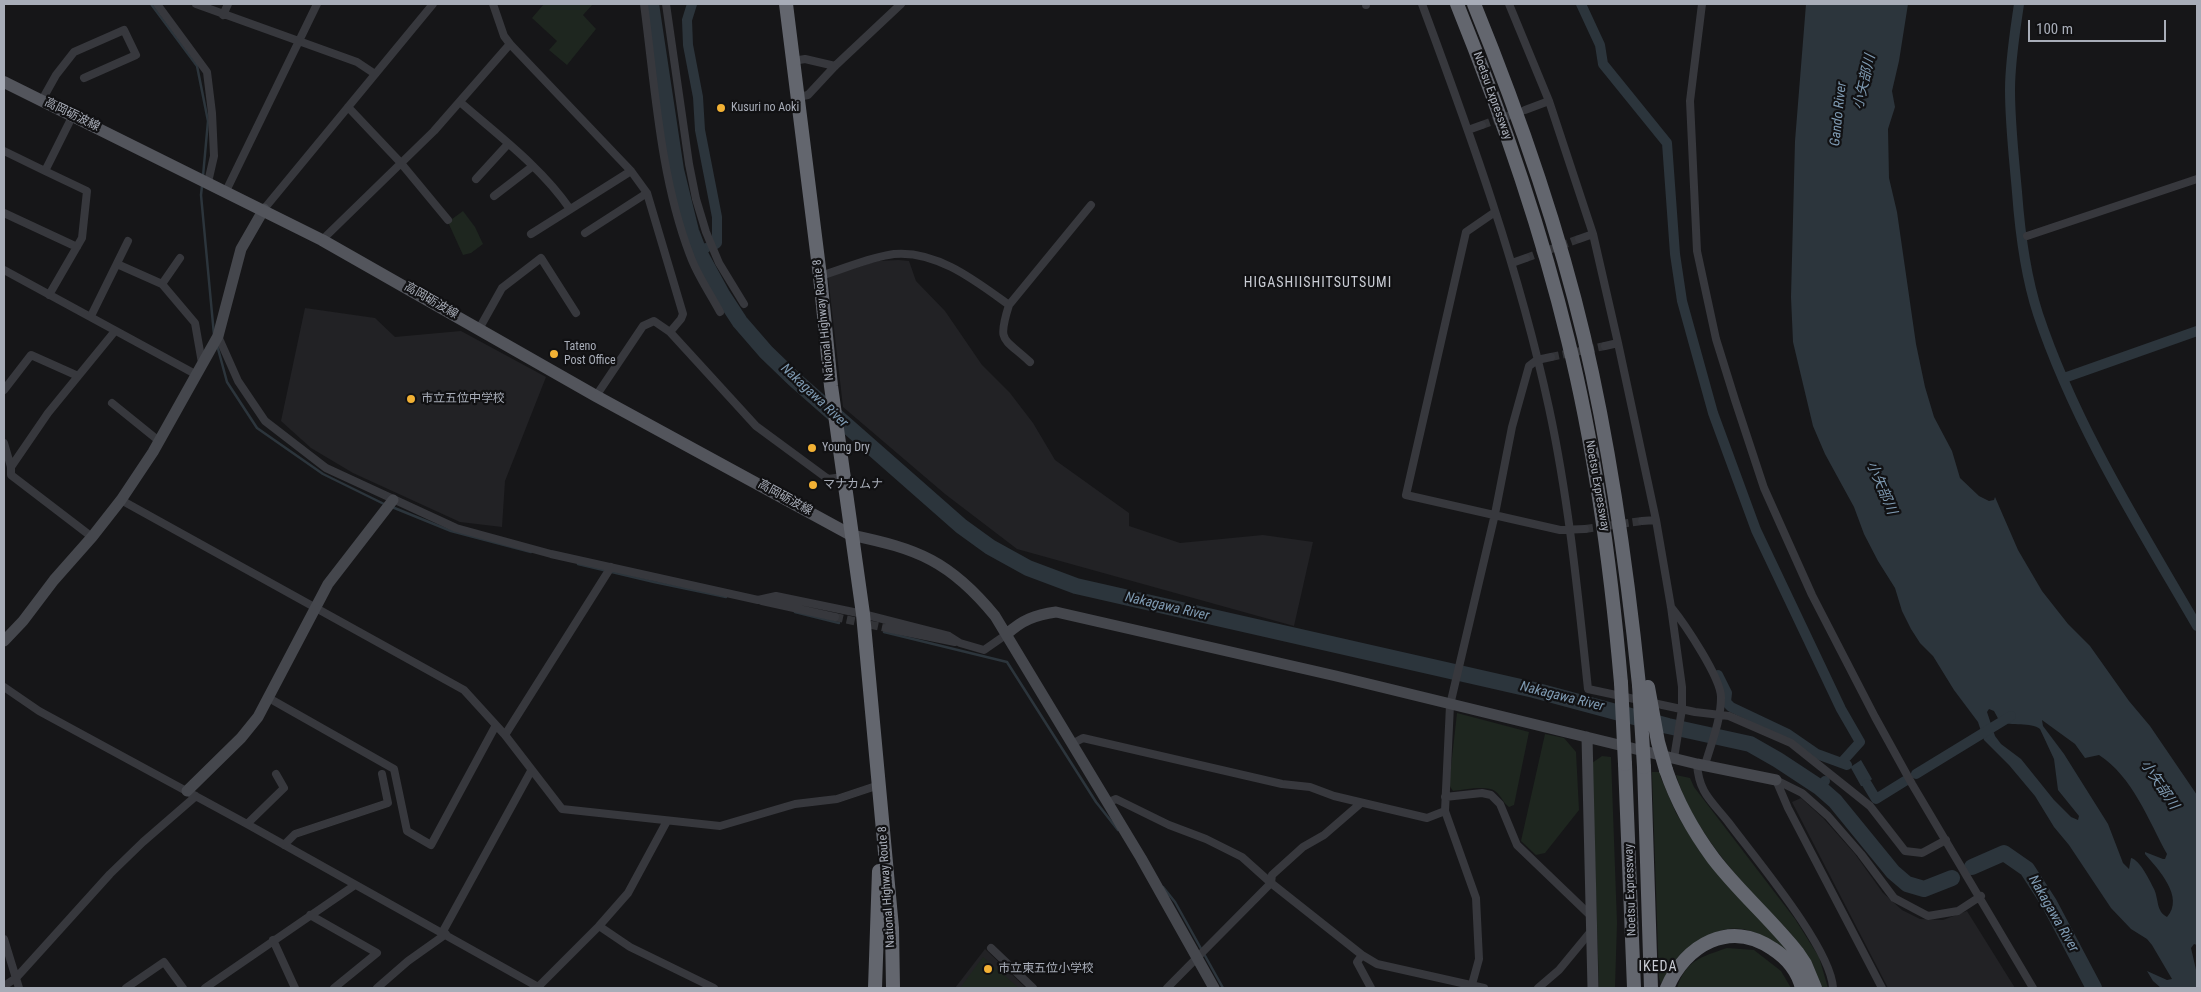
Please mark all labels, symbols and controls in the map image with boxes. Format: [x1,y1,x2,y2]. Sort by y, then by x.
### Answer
scale bar [2031,10,2168,42]
text: 100 m [2036,20,2073,38]
street label: Noetsu Expressway [1469,50,1515,142]
water label: 小矢部川 [1851,53,1879,111]
water label: Gando River [1827,81,1851,147]
street label: 高岡砺波線 [42,95,102,135]
place label: Kusuri no Aoki [731,101,799,115]
marker: Kusuri no Aoki [715,102,727,114]
street label: National Highway Route 8 [810,259,838,381]
district label: HIGASHIISHITSUTSUMI [1241,275,1395,291]
street label: 高岡砺波線 [401,280,461,322]
place label: Tateno Post Office [564,340,616,368]
marker: Tateno Post Office [548,348,560,360]
water label: Nakagawa River [777,361,851,431]
place label: 市立五位中学校 [421,392,505,406]
marker: 市立五位中学校 [405,393,417,405]
street label: Noetsu Expressway [1582,439,1612,533]
place label: Young Dry [822,441,870,455]
marker: Young Dry [806,442,818,454]
water label: 小矢部川 [1862,459,1900,517]
street label: 高岡砺波線 [755,477,815,519]
place label: マナカムナ [823,478,883,492]
marker: マナカムナ [807,479,819,491]
water label: Nakagawa River [1123,589,1211,625]
water label: Nakagawa River [1518,678,1606,716]
water label: 小矢部川 [2136,757,2182,813]
street label: National Highway Route 8 [876,826,898,948]
street label: Noetsu Expressway [1622,844,1640,936]
water label: Nakagawa River [2024,873,2082,955]
district label: IKEDA [1638,959,1678,975]
place label: 市立東五位小学校 [998,962,1094,976]
marker: 市立東五位小学校 [982,963,994,975]

